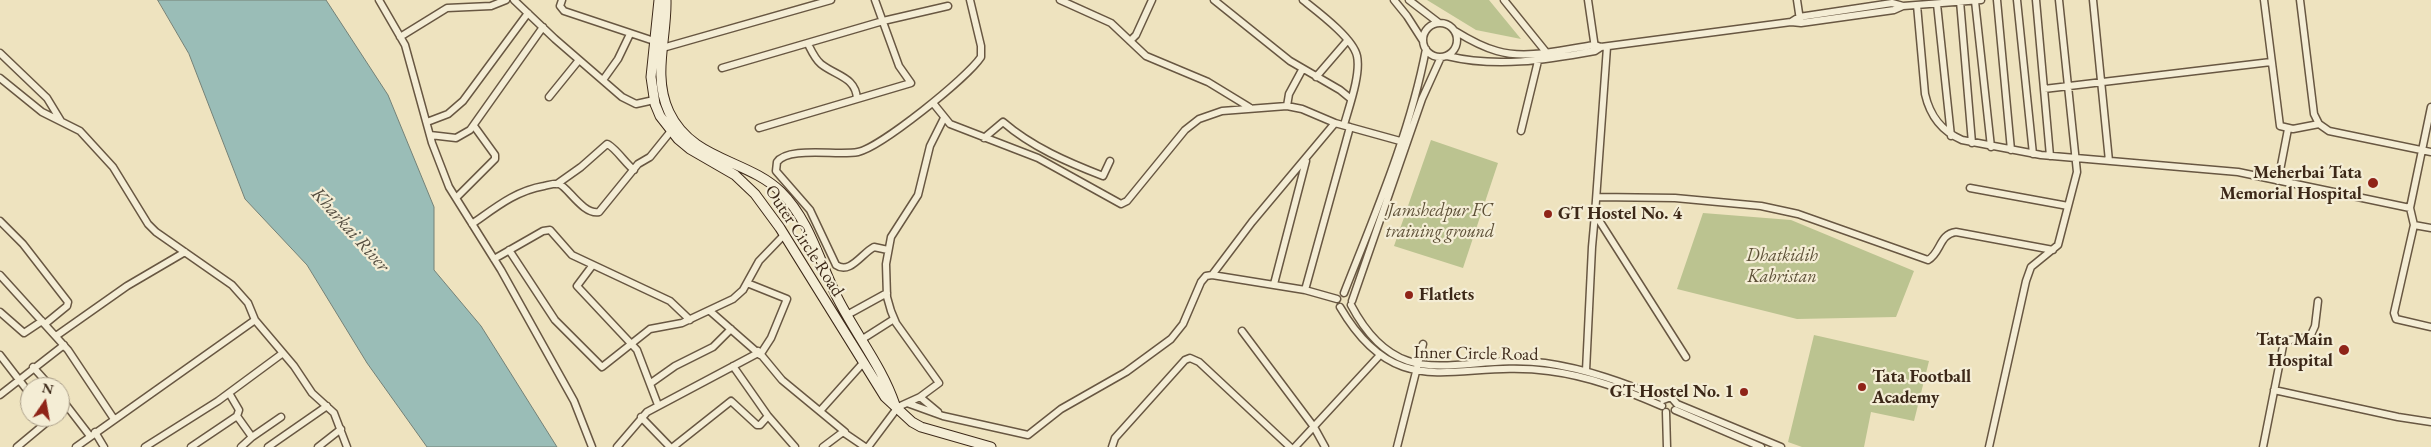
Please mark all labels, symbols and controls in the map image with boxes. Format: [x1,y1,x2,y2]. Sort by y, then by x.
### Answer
place label: Meherbai Tata Memorial Hospital [2220,162,2362,204]
marker: Meherbai Tata Memorial Hospital [2366,176,2380,190]
street label: Outer Circle Road [760,181,848,301]
water label: Kharkai River [306,183,394,277]
park label: Jamshedpur FC training ground [1386,200,1494,242]
place label: GT Hostel No. 4 [1558,203,1682,225]
marker: GT Hostel No. 4 [1542,208,1554,220]
park label: Dhatkidih Kabristan [1746,245,1818,288]
place label: Flatlets [1419,284,1474,306]
marker: Flatlets [1403,289,1415,301]
place label: Tata Main Hospital [2256,329,2333,372]
street label: Inner Circle Road [1413,342,1539,366]
marker: Tata Main Hospital [2337,343,2351,357]
place label: Tata Football Academy [1872,366,1971,408]
north arrow [20,377,70,427]
text: N [40,378,55,398]
place label: GT Hostel No. 1 [1610,381,1734,403]
marker: Tata Football Academy [1856,381,1868,393]
marker: GT Hostel No. 1 [1738,386,1750,398]

